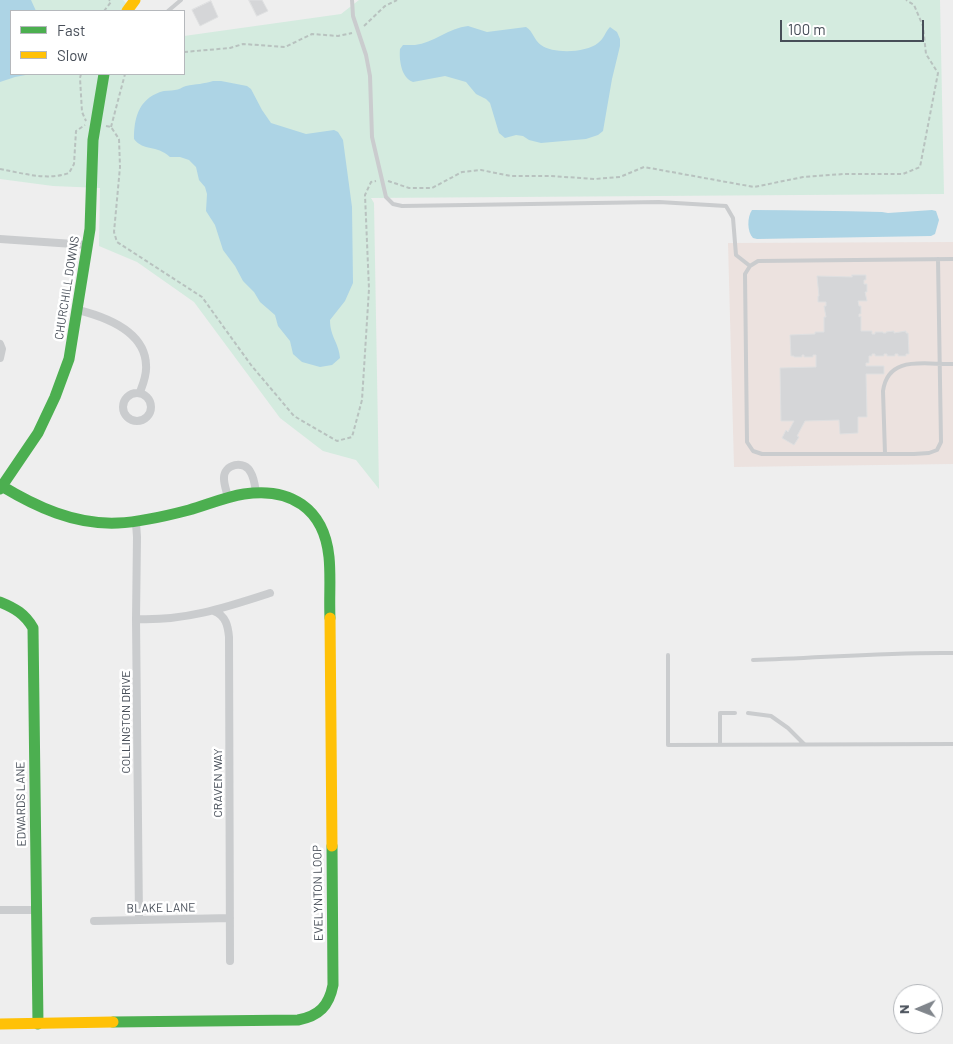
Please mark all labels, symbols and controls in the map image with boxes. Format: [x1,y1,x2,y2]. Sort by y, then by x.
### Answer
legend [10,10,185,75]
scale bar [783,10,927,42]
text: 100 m [788,20,826,38]
text: Fast [57,21,85,39]
text: Slow [57,46,88,64]
street label: CHURCHILL DOWNS [52,235,82,341]
street label: COLLINGTON DRIVE [119,670,133,774]
street label: CRAVEN WAY [211,748,225,818]
street label: EDWARDS LANE [13,761,29,847]
street label: EVELYNTON LOOP [310,845,326,941]
street label: BLAKE LANE [126,900,196,916]
north arrow [893,984,943,1034]
text: N [895,1004,912,1014]

